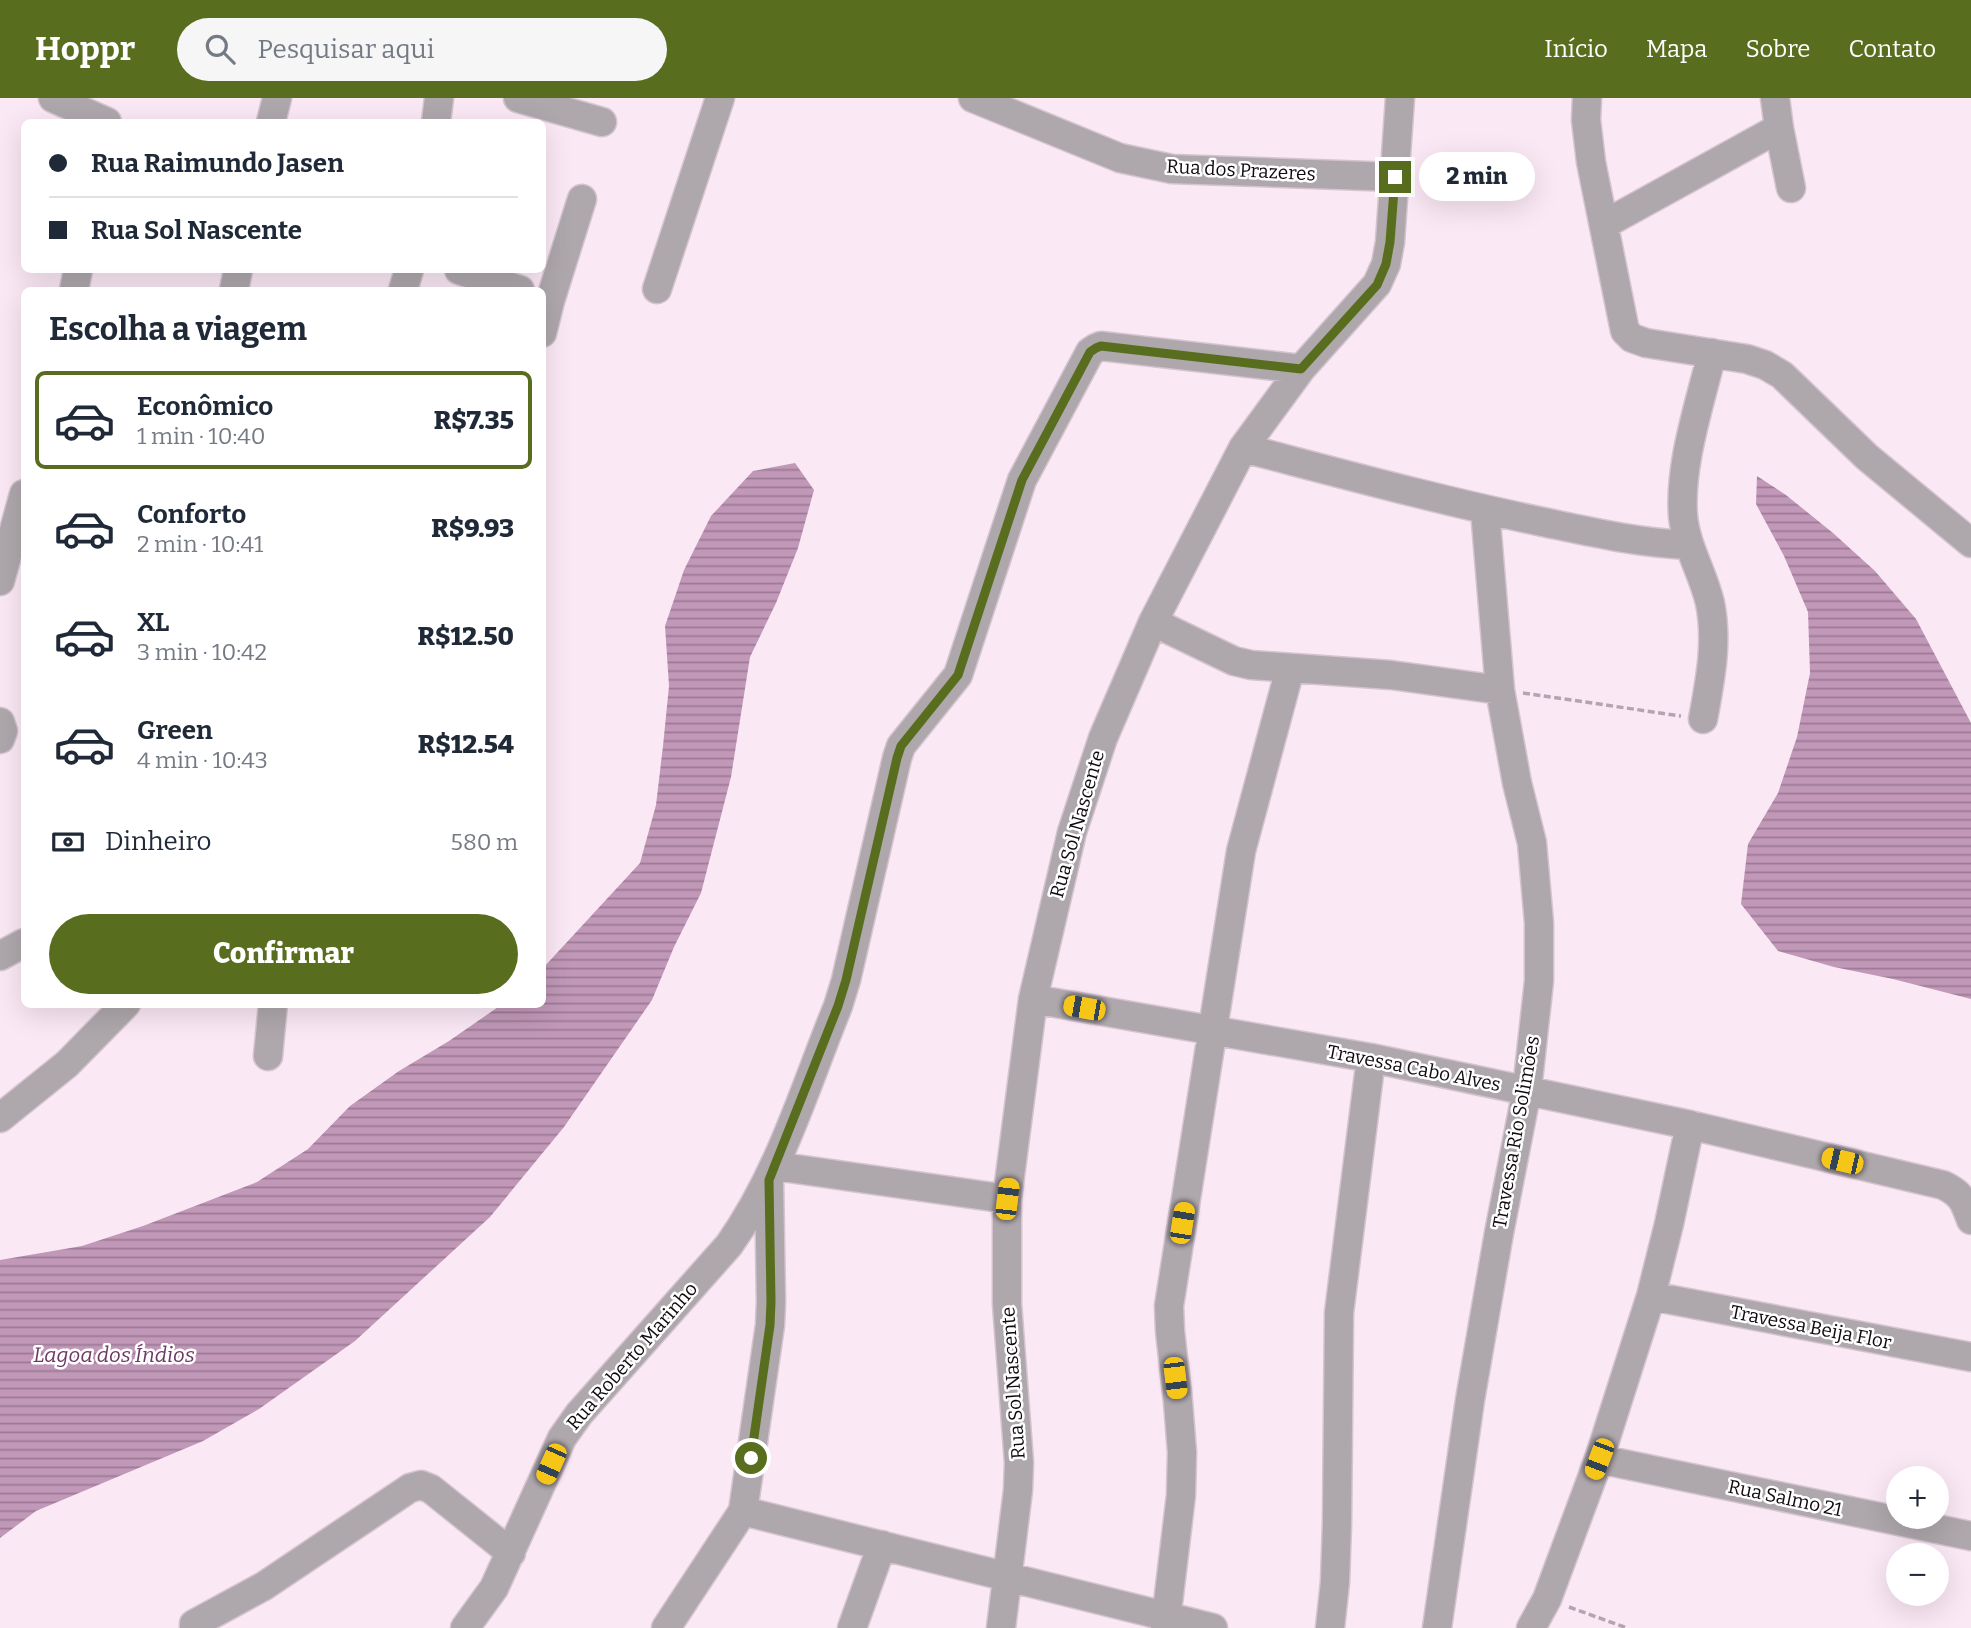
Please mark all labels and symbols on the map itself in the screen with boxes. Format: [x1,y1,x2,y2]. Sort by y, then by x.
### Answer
callout: 2 min [1420,153,1535,202]
street label: Rua dos Prazeres [1166,155,1316,185]
route end [1379,161,1411,193]
street label: Rua Sol Nascente [1045,748,1109,900]
car [1062,994,1107,1022]
street label: Travessa Rio Solimões [1488,1034,1544,1230]
street label: Travessa Cabo Alves [1325,1040,1503,1096]
car [1820,1146,1865,1176]
car [995,1177,1020,1221]
car [1169,1201,1196,1245]
street label: Rua Roberto Marinho [562,1277,702,1434]
street label: Travessa Beija Flor [1729,1300,1894,1354]
street label: Rua Sol Nascente [996,1306,1030,1460]
water label: Lagoa dos Índios [33,1342,195,1368]
car [1163,1356,1188,1400]
car [1582,1436,1617,1482]
car [533,1441,570,1487]
route start [735,1442,767,1474]
street label: Rua Salmo 21 [1726,1475,1844,1521]

